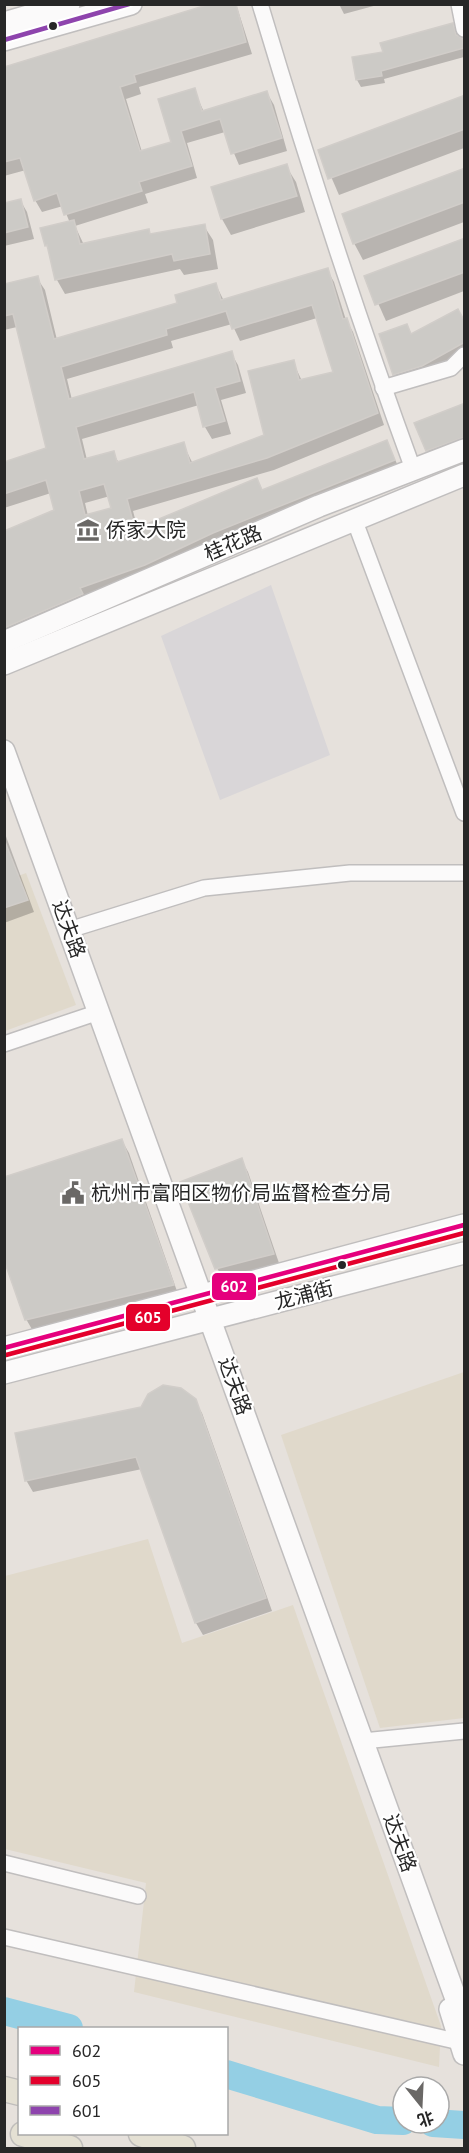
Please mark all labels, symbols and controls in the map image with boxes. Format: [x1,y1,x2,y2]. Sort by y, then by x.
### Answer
unlabelled marker [47,20,59,32]
museum icon: 侨家大院 [75,517,101,543]
place label: 侨家大院 [106,517,186,543]
street label: 桂花路 [200,519,266,567]
street label: 达夫路 [47,896,91,962]
public building icon: 杭州市富阳区物价局监督检查分局 [60,1180,86,1206]
place label: 杭州市富阳区物价局监督检查分局 [91,1180,391,1206]
unlabelled marker [336,1259,348,1271]
line badge: 602 [211,1272,257,1301]
street label: 龙浦街 [272,1275,336,1315]
text: 602 [220,1276,248,1296]
line badge: 605 [125,1303,171,1332]
text: 605 [134,1307,162,1327]
street label: 达夫路 [213,1353,257,1419]
street label: 达夫路 [378,1810,422,1876]
legend [18,2027,228,2135]
text: 602 [72,2039,101,2062]
text: 605 [72,2069,101,2092]
north arrow [391,2075,451,2135]
text: 601 [72,2099,101,2122]
text: 北 [415,2107,436,2131]

